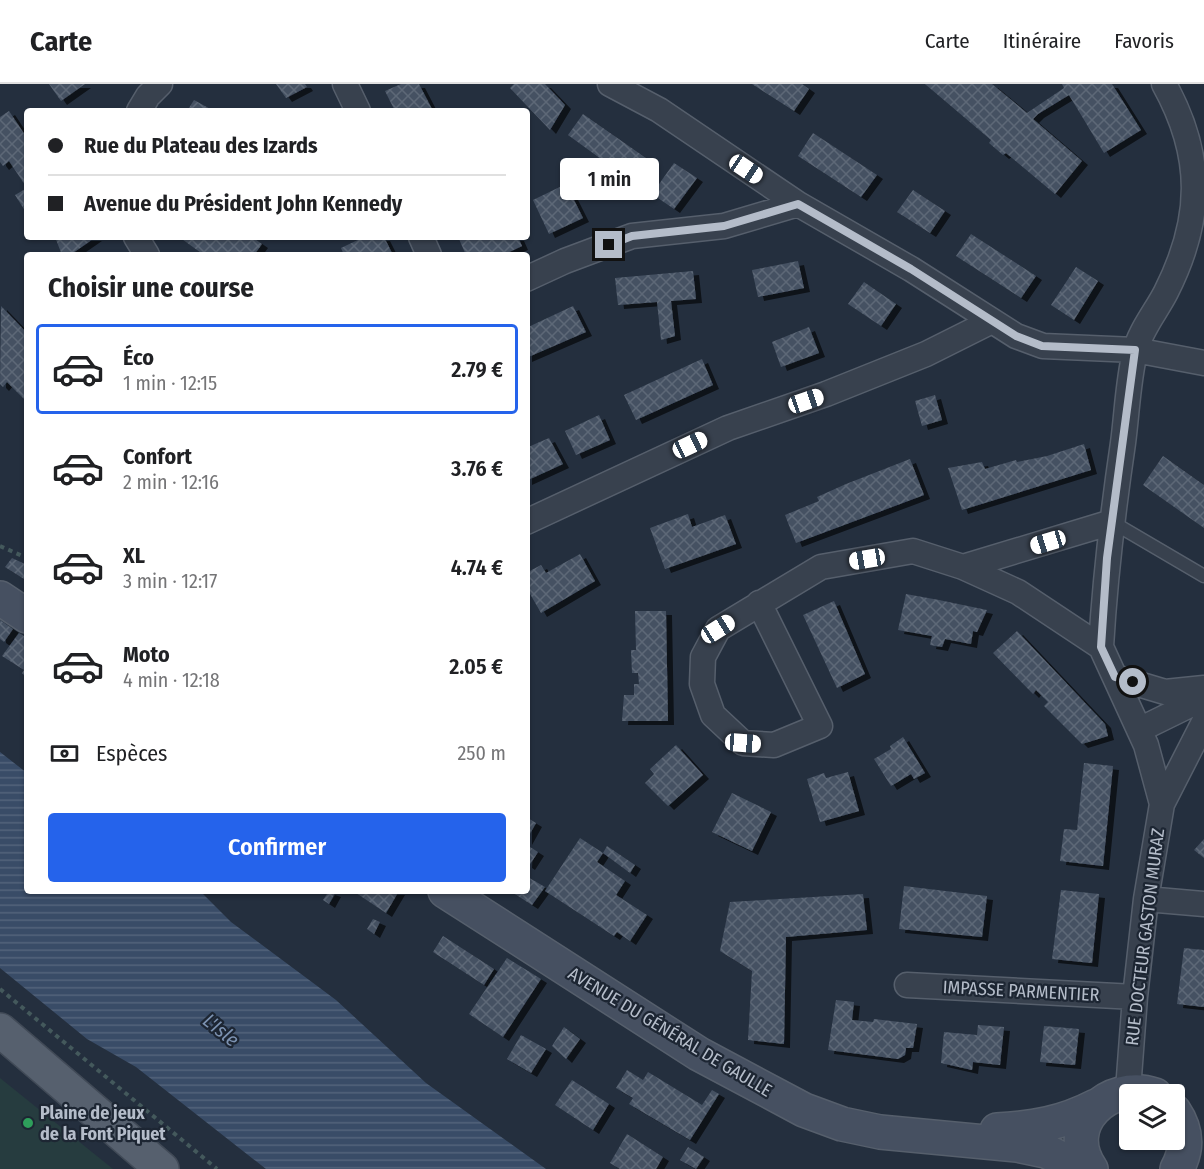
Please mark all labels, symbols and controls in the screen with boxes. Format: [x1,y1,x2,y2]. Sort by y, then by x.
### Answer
text: Carte [30,25,92,58]
text: Carte [925,28,970,54]
text: Itinéraire [1003,28,1081,54]
text: Favoris [1114,28,1174,54]
text: Rue du Plateau des Izards [84,132,318,159]
car [726,151,766,187]
callout: 1 min [560,158,658,200]
text: 1 min [588,167,631,191]
text: Avenue du Président John Kennedy [84,190,402,217]
route end [595,231,622,258]
text: Choisir une course [48,272,254,304]
icon: car [51,342,105,396]
text: Éco [123,344,154,371]
text: 2.79 € [451,356,503,383]
text: 1 min · 12:15 [123,371,217,395]
car [786,387,826,415]
car [670,429,710,461]
icon: car [51,441,105,495]
text: Confort [123,443,192,470]
text: 3.76 € [451,455,503,482]
text: 2 min · 12:16 [123,470,219,494]
car [1028,528,1068,556]
icon: car [51,540,105,594]
text: XL [123,542,145,569]
car [848,547,886,571]
text: 4.74 € [451,554,503,581]
text: 3 min · 12:17 [123,569,217,593]
car [698,612,738,646]
icon: car [51,639,105,693]
text: Moto [123,641,170,668]
text: 2.05 € [449,653,503,680]
text: 4 min · 12:18 [123,668,220,692]
route start [1119,668,1146,695]
car [724,733,762,753]
icon: cash [48,737,81,770]
text: Espèces [96,740,167,767]
text: 250 m [458,741,506,765]
button: Confirmer [48,813,506,882]
street label: RUE DOCTEUR GASTON MURAZ [1121,827,1169,1047]
street label: AVENUE DU GÉNÉRAL DE GAULLE [564,962,776,1102]
street label: IMPASSE PARMENTIER [942,976,1100,1006]
water label: L'Isle [198,1008,244,1052]
map controls [1119,1084,1185,1150]
button: layers [1119,1084,1185,1150]
place label: Plaine de jeux de la Font Piquet [40,1102,166,1145]
marker: Plaine de jeux de la Font Piquet [21,1116,35,1130]

